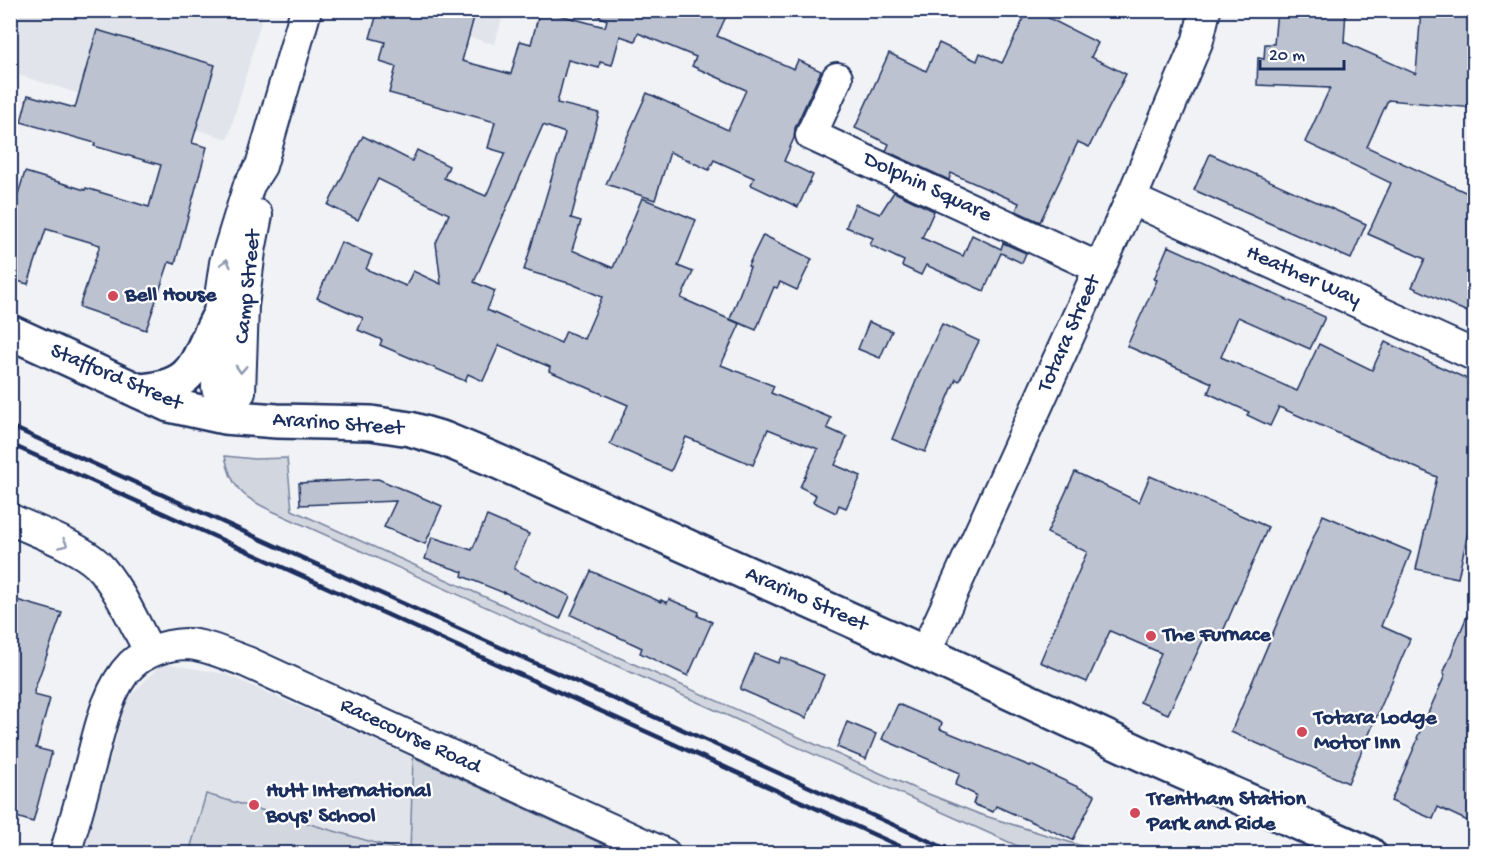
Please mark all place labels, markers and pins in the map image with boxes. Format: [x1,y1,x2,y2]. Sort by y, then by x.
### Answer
place label: Bell House [124,283,217,309]
marker: Bell House [106,289,120,303]
place label: The Furnace [1161,623,1271,649]
marker: The Furnace [1144,629,1158,643]
place label: Totara Lodge Motor Inn [1312,706,1437,757]
marker: Totara Lodge Motor Inn [1295,725,1309,739]
place label: Hutt International Boys' School [265,779,431,830]
place label: Trentham Station Park and Ride [1145,787,1306,838]
marker: Hutt International Boys' School [247,798,261,812]
marker: Trentham Station Park and Ride [1128,806,1142,820]

